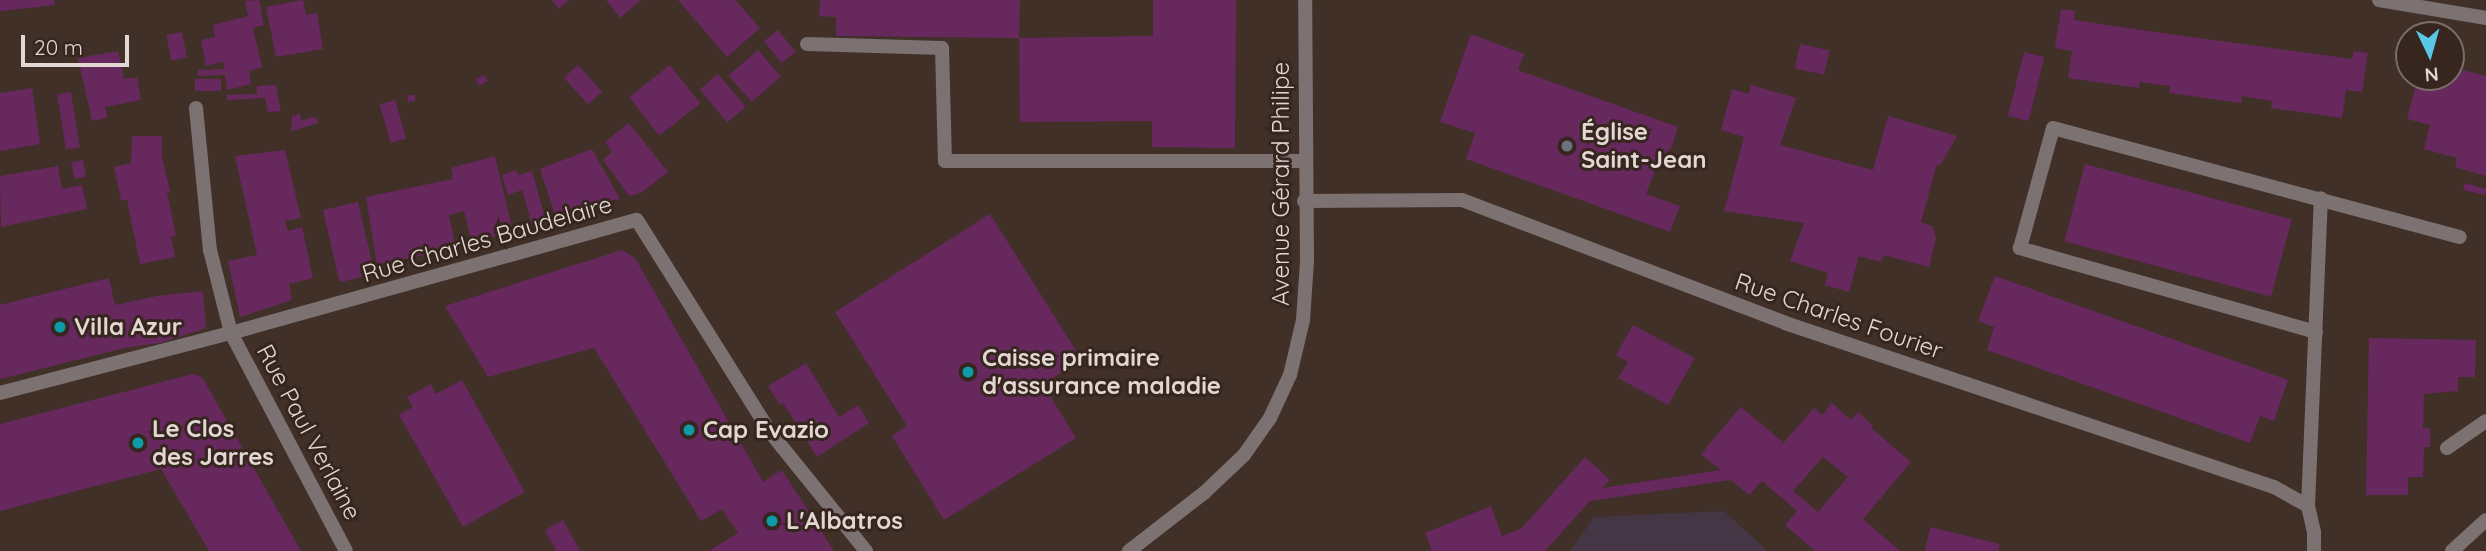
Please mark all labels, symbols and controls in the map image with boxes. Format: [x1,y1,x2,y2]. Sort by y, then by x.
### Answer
scale bar [24,21,133,65]
north arrow [2395,21,2465,91]
text: 20 m [34,34,83,60]
street label: Avenue Gérard Philipe [1267,62,1295,306]
text: N [2424,62,2440,87]
place label: Église Saint-Jean [1581,118,1707,174]
marker: Église Saint-Jean [1559,138,1575,154]
street label: Rue Charles Baudelaire [359,190,615,288]
street label: Rue Charles Fourier [1731,267,1947,365]
place label: Villa Azur [74,313,182,341]
marker: Villa Azur [52,319,68,335]
street label: Rue Paul Verlaine [251,339,367,525]
place label: Caisse primaire d'assurance maladie [982,344,1221,400]
marker: Caisse primaire d'assurance maladie [960,364,976,380]
place label: Le Clos des Jarres [152,415,274,471]
place label: Cap Evazio [703,416,829,444]
marker: Cap Evazio [681,422,697,438]
marker: Le Clos des Jarres [130,435,146,451]
place label: L'Albatros [786,507,903,535]
marker: L'Albatros [764,513,780,529]

